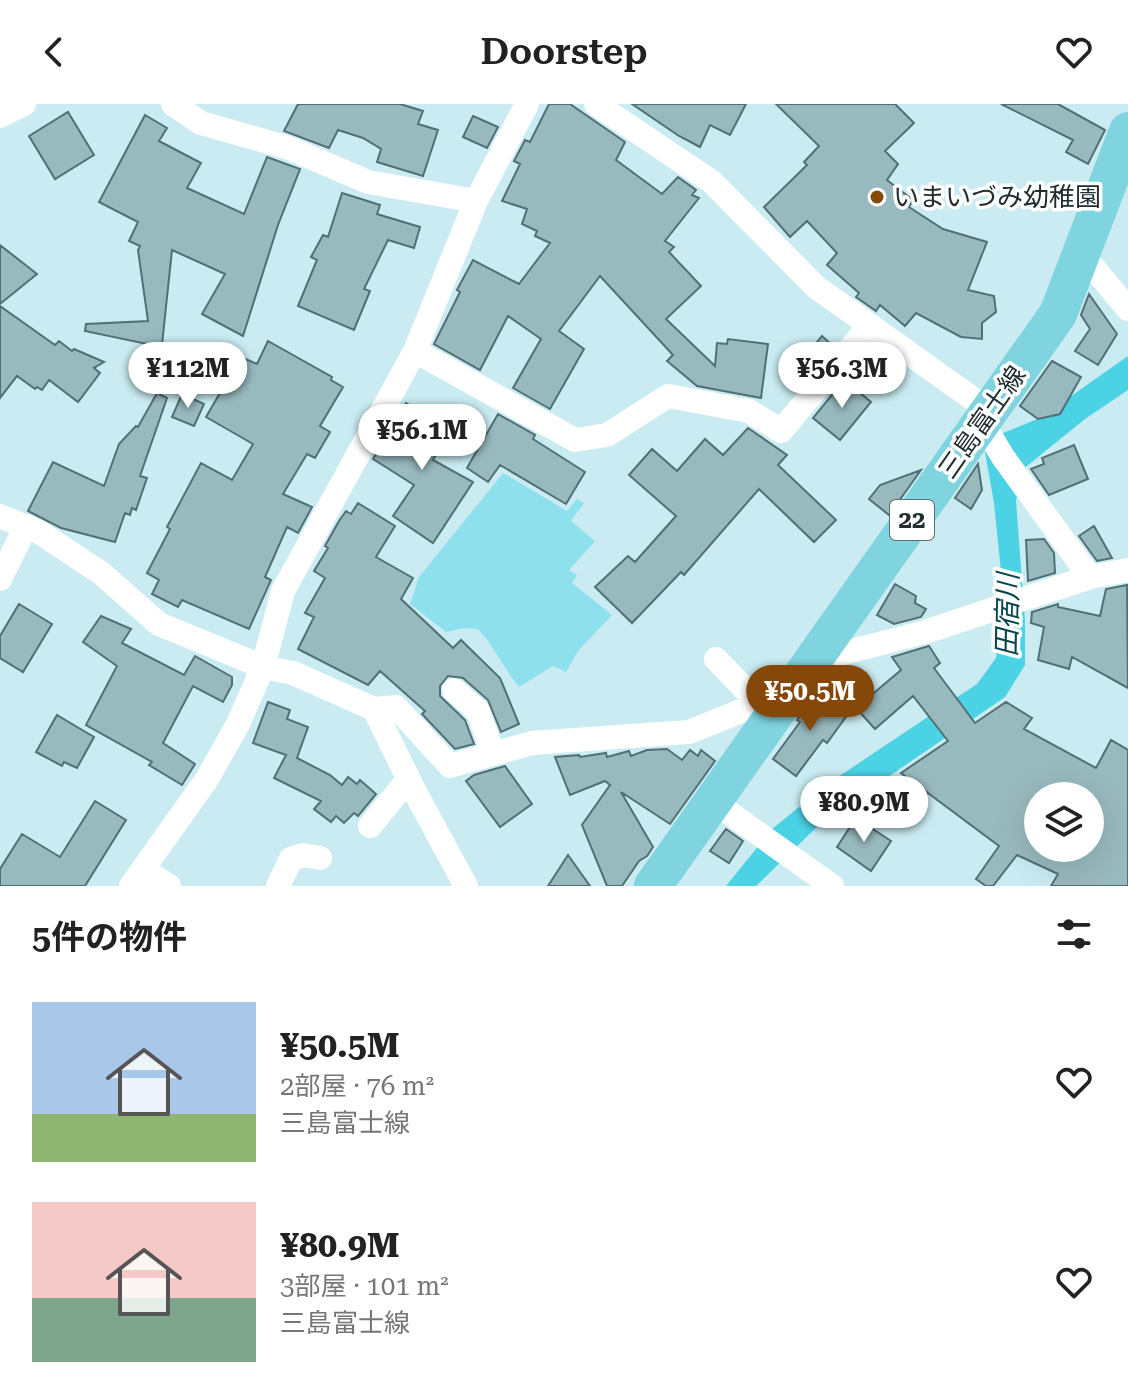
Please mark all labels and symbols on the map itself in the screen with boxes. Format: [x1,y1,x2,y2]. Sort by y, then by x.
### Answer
place label: いまいづみ幼稚園 [893,182,1101,212]
marker: いまいづみ幼稚園 [868,188,886,206]
pin: ¥112M [132,342,244,410]
pin: ¥56.3M [777,342,907,410]
street label: 三島富士線 [932,360,1032,484]
pin: ¥56.1M [357,404,487,472]
road number: 22 [890,500,934,540]
water label: 田宿川 [990,570,1025,657]
pin: ¥50.5M [745,665,875,733]
pin: ¥80.9M [799,776,929,844]

